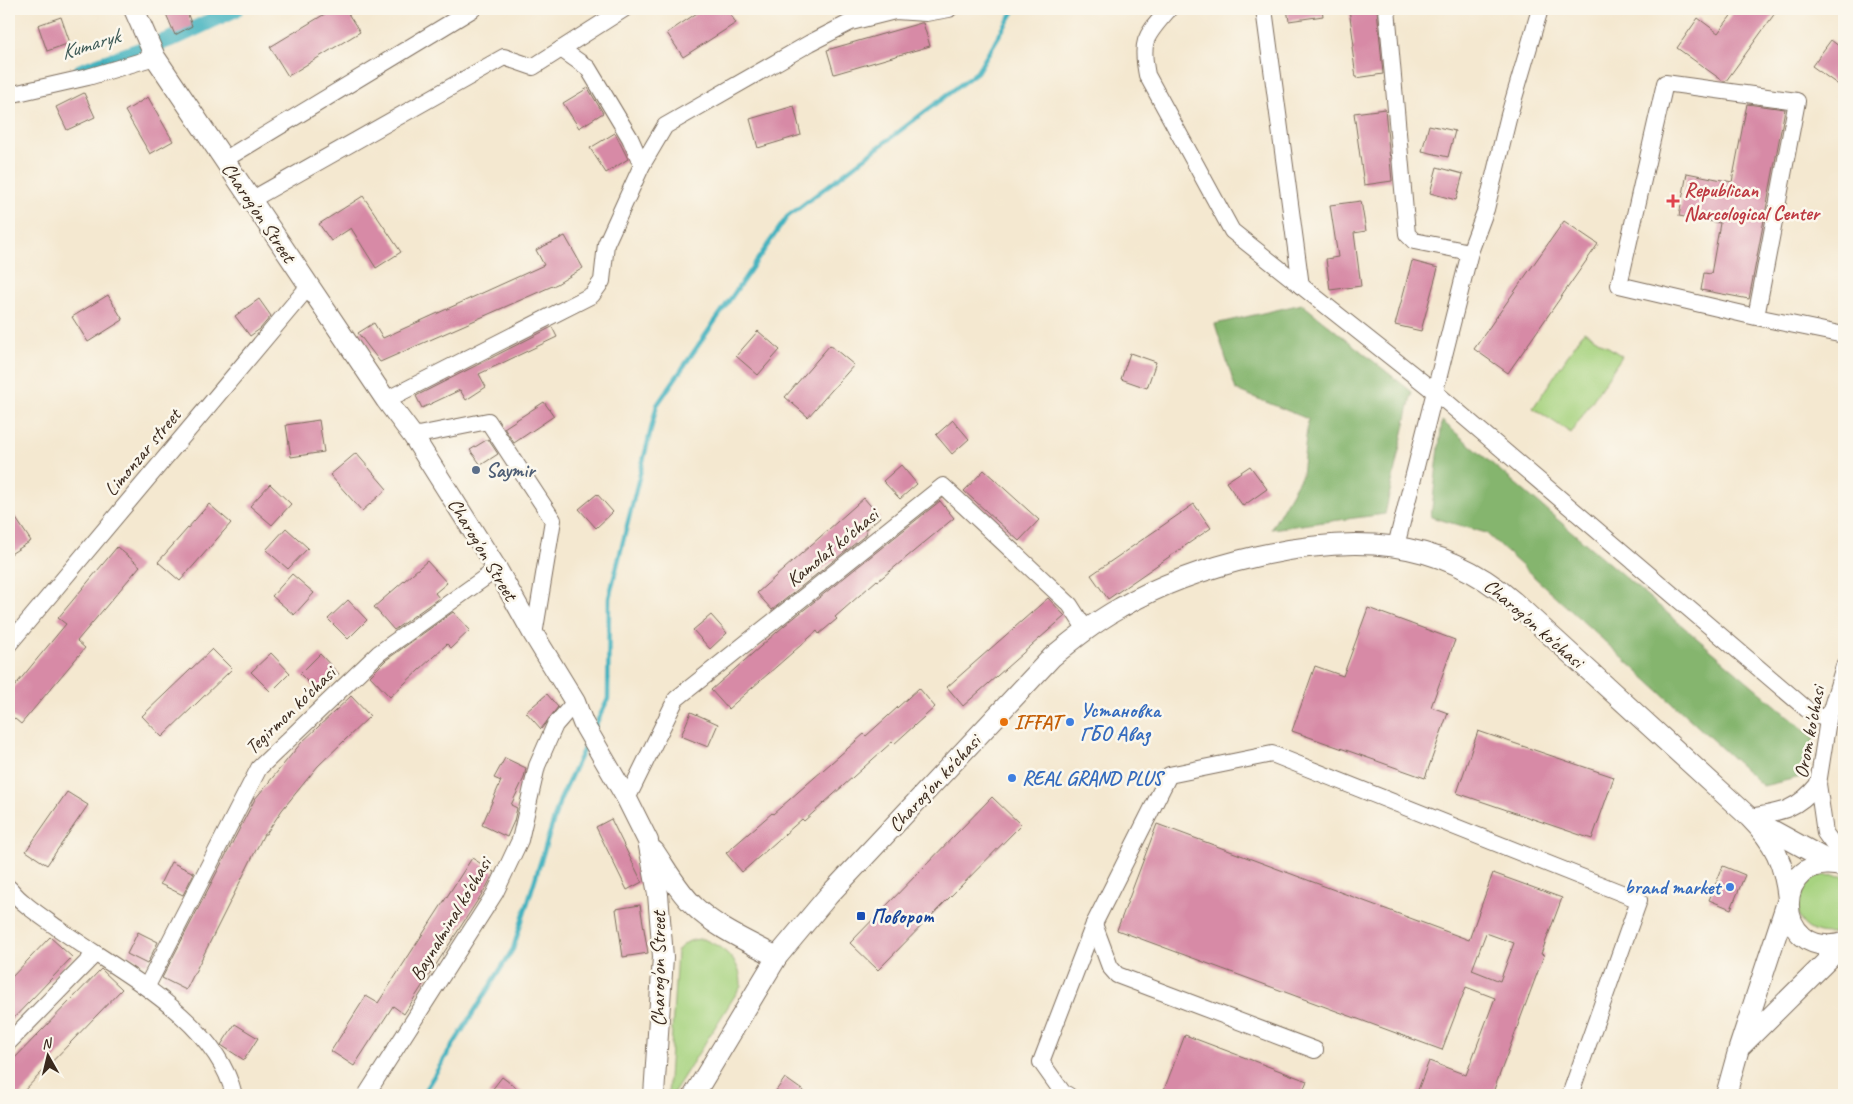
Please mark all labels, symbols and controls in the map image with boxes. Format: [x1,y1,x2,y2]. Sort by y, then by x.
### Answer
water label: Kumaryk [58,22,125,65]
street label: Charog'on Street [216,158,302,269]
place label: Republican Narcological Center [1684,178,1822,226]
marker: Republican Narcological Center [1666,194,1680,208]
street label: Limonzar street [99,402,188,501]
place label: Saymir [486,458,537,483]
marker: Saymir [470,464,482,476]
street label: Charog'on Street [442,493,524,607]
street label: Kamolat ko'chasi [781,501,885,592]
street label: Charog'on ko'chasi [1479,573,1590,675]
street label: Tegirmon ko'chasi [240,659,342,760]
street label: Orom ko'chasi [1788,682,1831,780]
place label: Установка ГБО Аваз [1080,698,1163,747]
place label: IFFAT [1014,710,1066,735]
marker: IFFAT [998,716,1010,728]
marker: Установка ГБО Аваз [1064,716,1076,728]
street label: Charog'on ko'chasi [883,728,987,837]
place label: REAL GRAND PLUS [1022,766,1165,791]
marker: REAL GRAND PLUS [1006,772,1018,784]
street label: Baynalminal ko'chasi [404,851,498,985]
place label: brand market [1625,875,1722,900]
marker: brand market [1724,881,1736,893]
place label: Поворот [871,904,935,929]
street label: Charog'on Street [646,909,671,1027]
marker: Поворот [855,910,867,922]
north arrow [22,1032,72,1082]
text: N [41,1034,54,1053]

